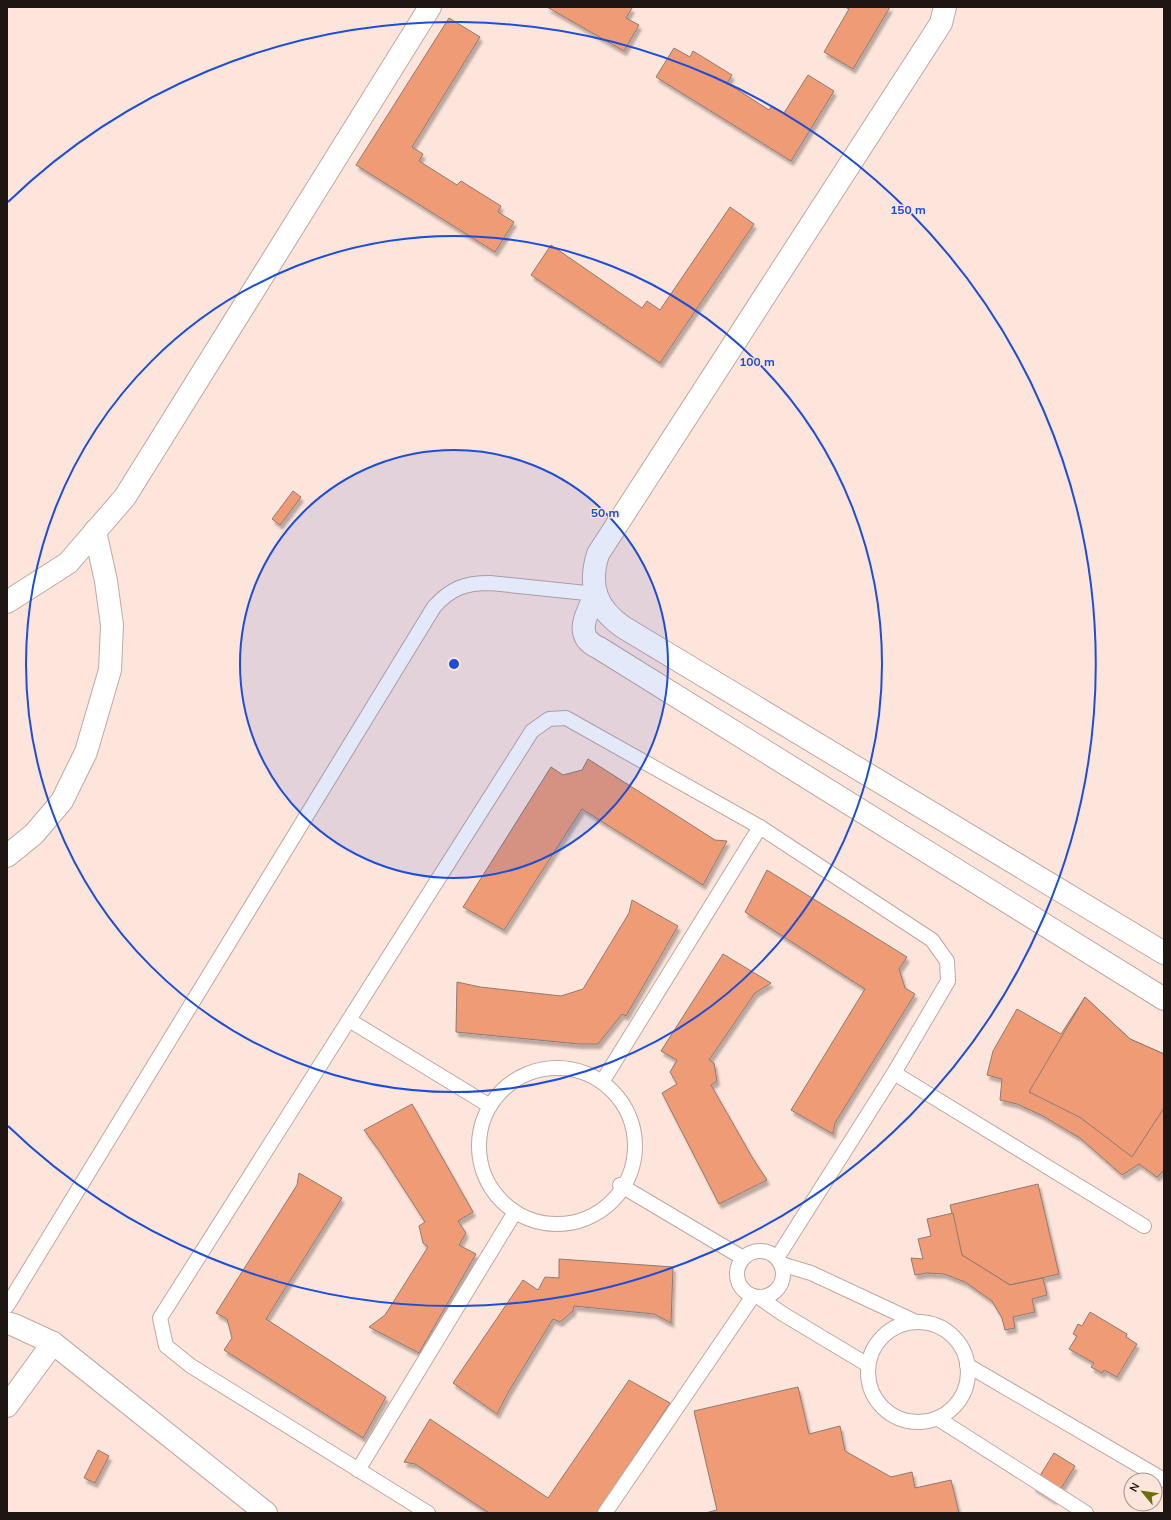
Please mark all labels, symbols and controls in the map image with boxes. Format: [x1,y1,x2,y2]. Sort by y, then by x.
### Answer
text: 150 m [890,202,926,217]
text: 100 m [739,354,775,369]
text: 50 m [591,505,619,520]
centre of rings [447,657,461,671]
north arrow [1123,1472,1163,1512]
text: N [1126,1480,1142,1494]

